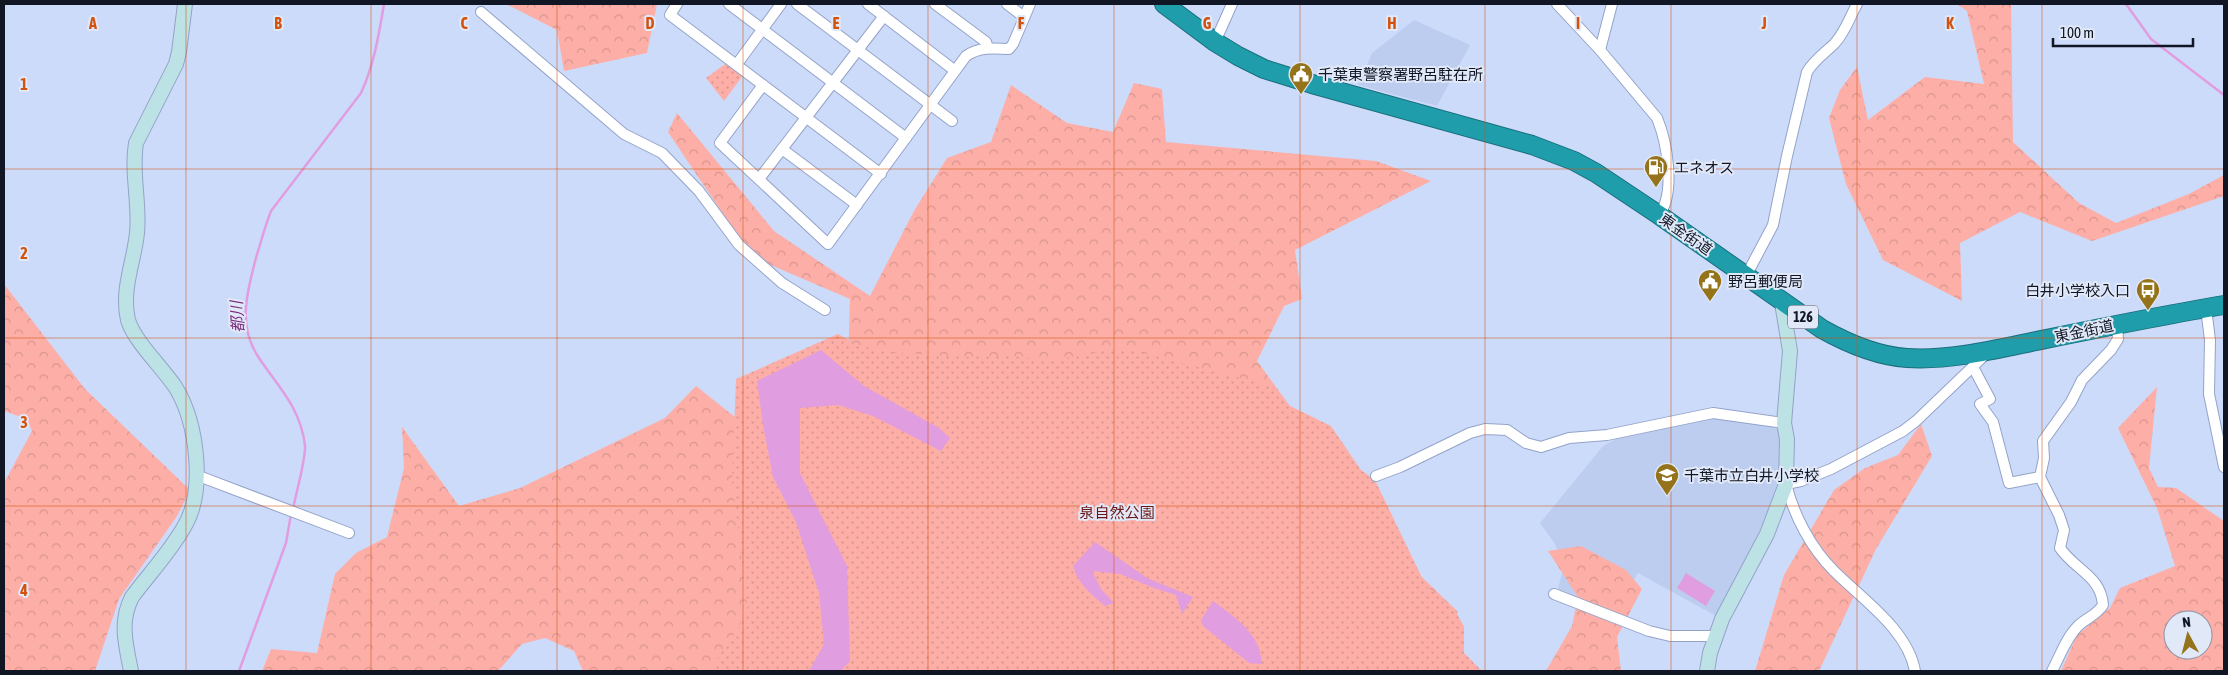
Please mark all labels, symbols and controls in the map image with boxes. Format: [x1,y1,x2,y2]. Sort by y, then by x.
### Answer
text: A [88,14,97,32]
text: B [274,14,282,32]
text: C [460,14,468,32]
text: D [646,14,655,32]
text: E [833,14,840,32]
text: F [1018,14,1025,32]
text: G [1203,14,1212,32]
text: H [1387,14,1397,32]
text: I [1576,14,1580,32]
text: J [1760,14,1767,32]
text: K [1946,14,1954,32]
scale bar [2053,15,2193,47]
text: 100 m [2060,24,2094,41]
public building icon: 千葉東警察署野呂駐在所 [1288,61,1314,95]
place label: 千葉東警察署野呂駐在所 [1318,66,1483,83]
text: 1 [20,75,28,93]
fuel station icon: エネオス [1643,154,1669,188]
place label: エネオス [1674,159,1734,176]
street label: 東金街道 [1657,210,1715,258]
text: 2 [20,244,28,262]
public building icon: 野呂郵便局 [1697,268,1723,302]
place label: 野呂郵便局 [1728,273,1803,290]
bus stop icon: 白井小学校入口 [2135,277,2161,311]
place label: 白井小学校入口 [2025,282,2130,299]
water label: 都川 [227,298,247,334]
road number: 126 [1788,306,1818,328]
street label: 東金街道 [2053,316,2115,346]
text: 3 [20,413,28,431]
school or university icon: 千葉市立白井小学校 [1654,462,1680,496]
place label: 千葉市立白井小学校 [1684,467,1819,484]
park label: 泉自然公園 [1079,504,1155,521]
text: 4 [19,581,28,599]
north arrow [2163,610,2213,660]
text: N [2181,614,2191,631]

